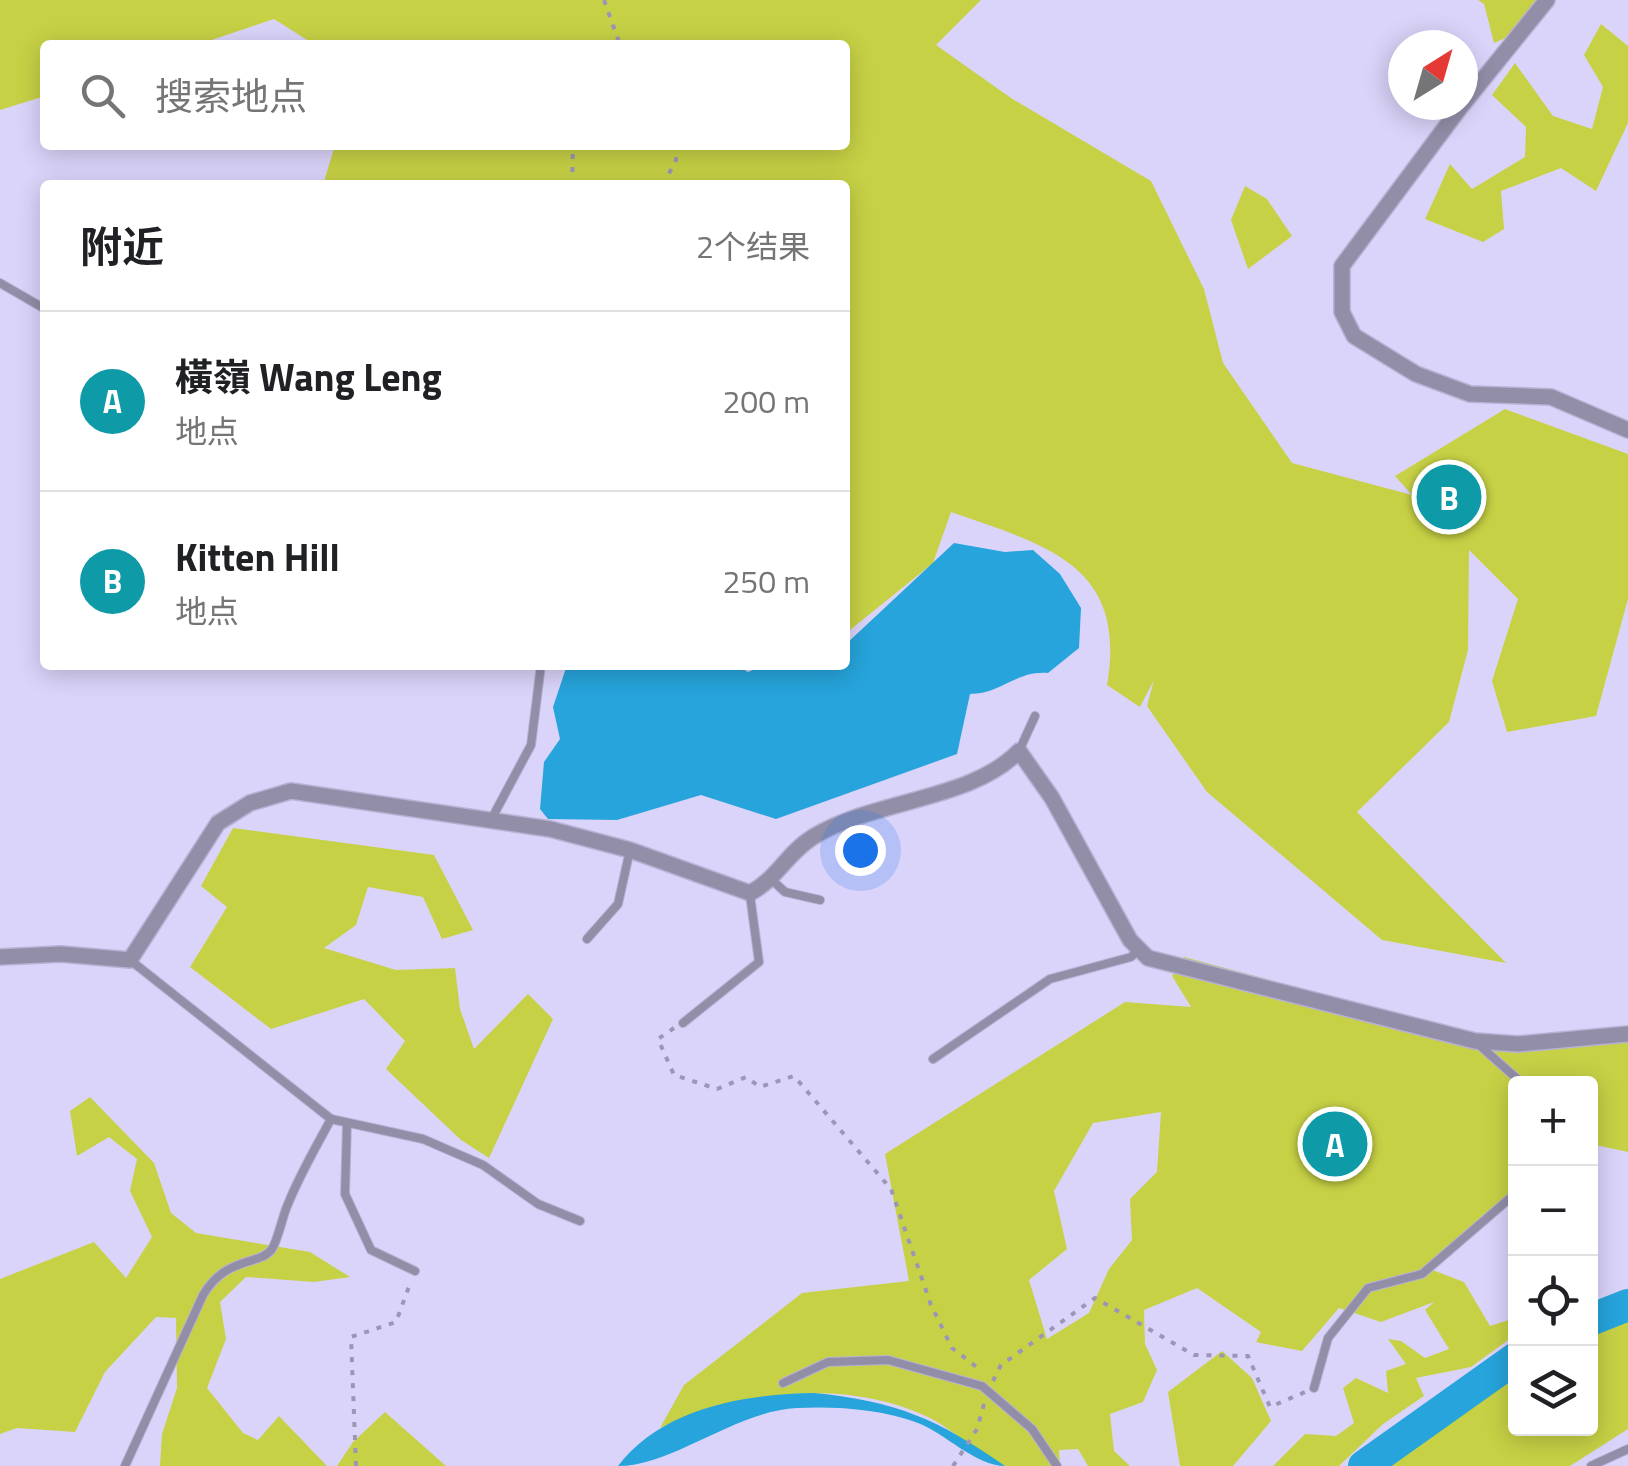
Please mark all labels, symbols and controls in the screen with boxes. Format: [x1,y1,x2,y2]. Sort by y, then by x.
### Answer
north arrow [1388,30,1478,120]
search box [40,40,850,150]
text: 搜索地点 [155,67,307,125]
icon: search [75,68,130,123]
text: 附近 [80,214,164,278]
text: 2个结果 [696,222,810,270]
text: 橫嶺 Wang Leng [175,348,442,406]
text: A [103,377,122,425]
text: 200 m [722,377,810,425]
text: 地点 [175,407,239,455]
pin: B [1416,460,1482,534]
text: Kitten Hill [175,528,340,586]
text: B [103,557,122,605]
text: 250 m [722,557,810,605]
text: 地点 [175,587,239,635]
your location [835,825,886,876]
map controls [1508,1076,1598,1436]
button: + [1508,1076,1598,1166]
pin: A [1302,1106,1368,1182]
button: − [1508,1166,1598,1256]
button: locate [1508,1256,1598,1346]
button: layers [1508,1346,1598,1436]

